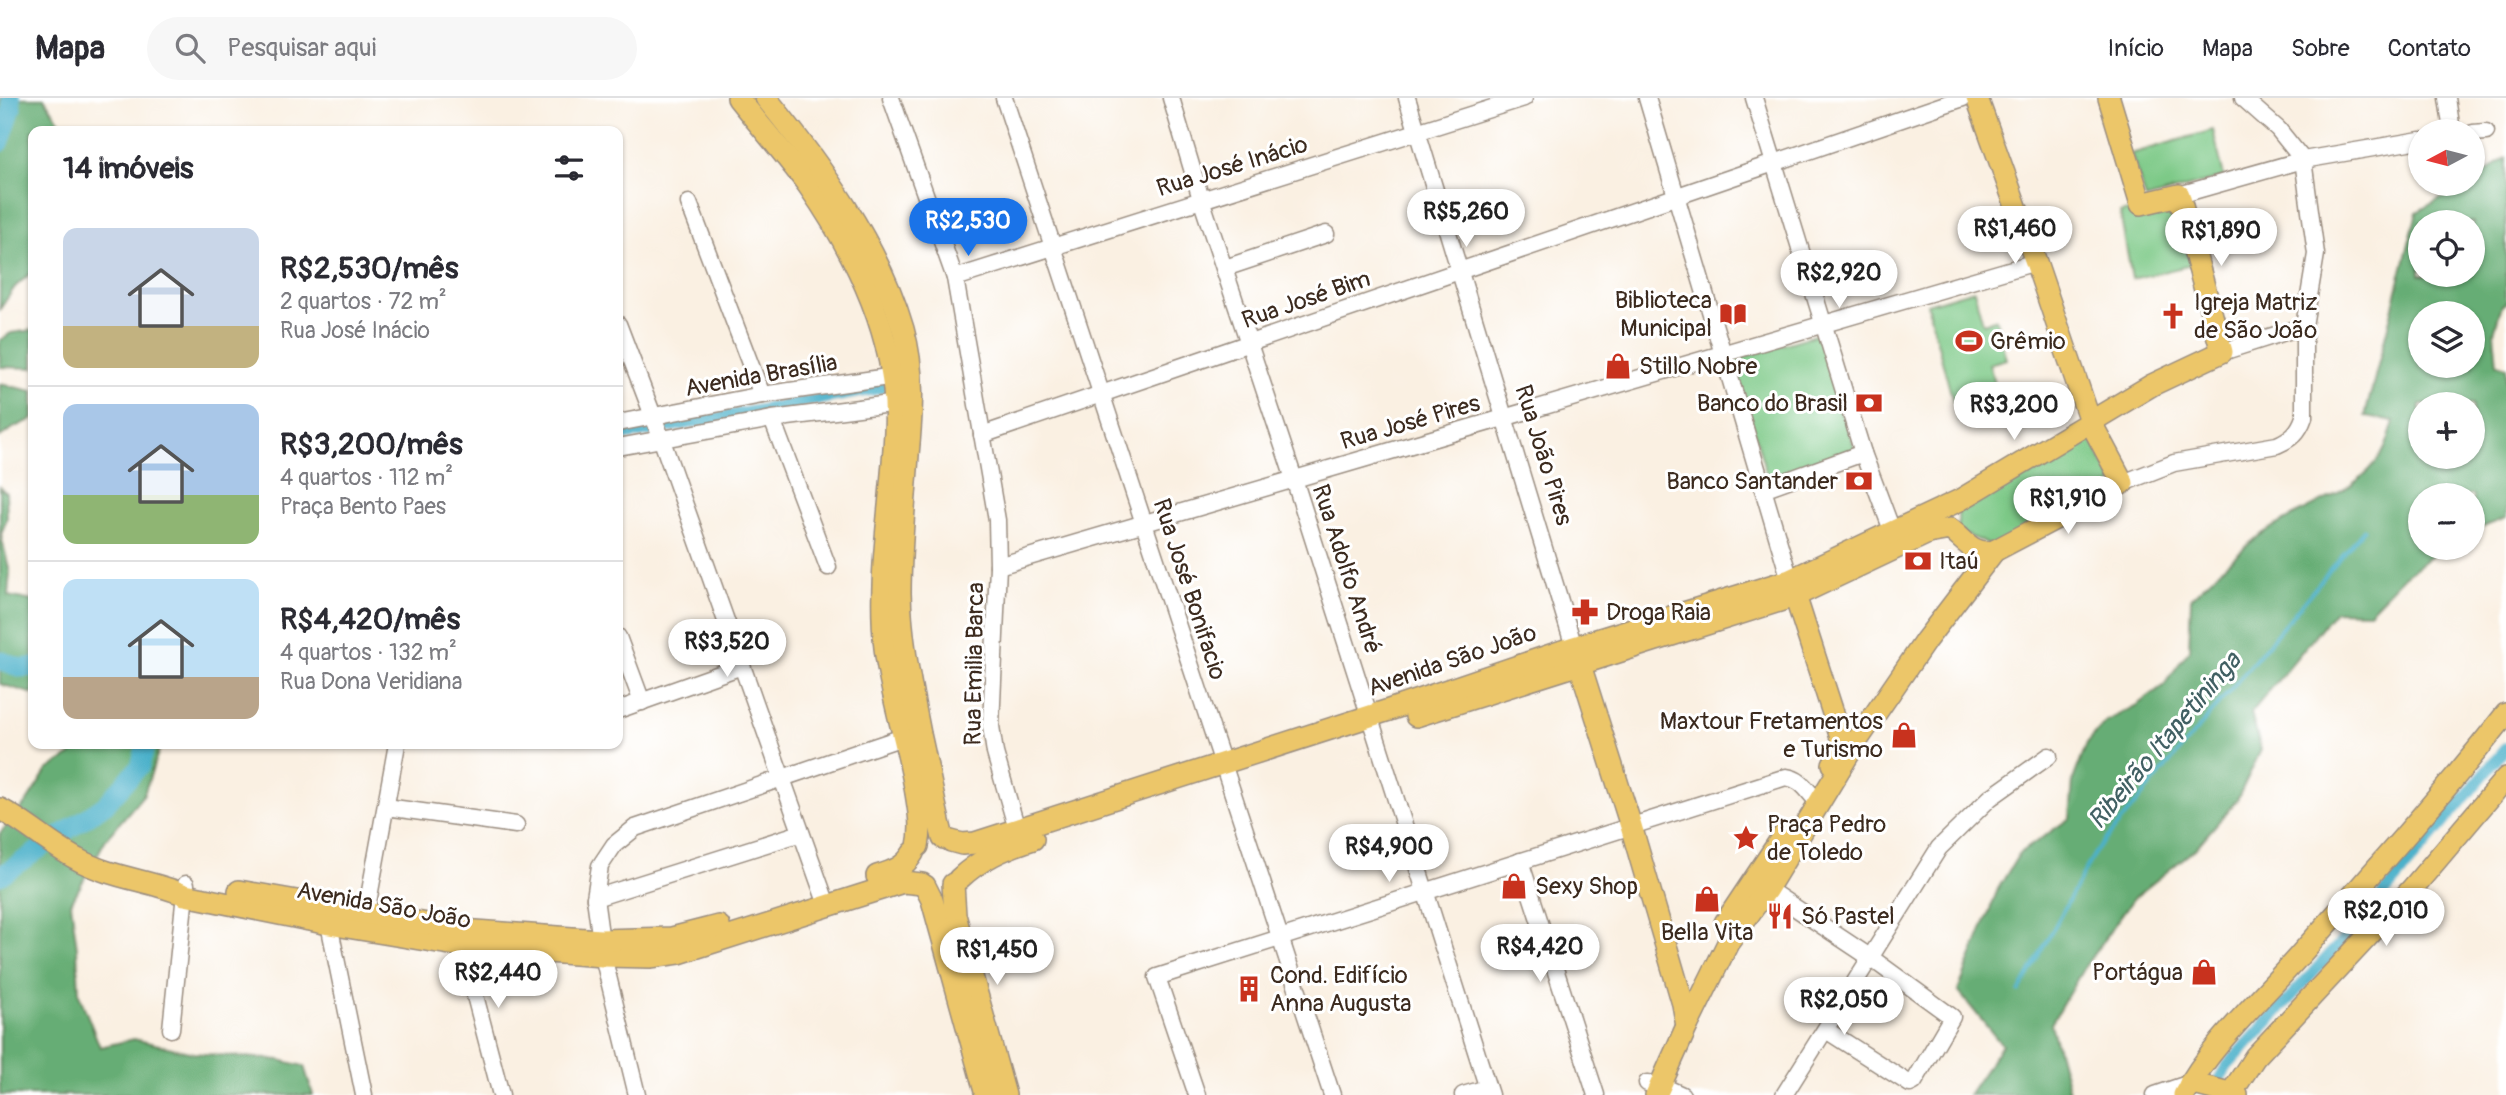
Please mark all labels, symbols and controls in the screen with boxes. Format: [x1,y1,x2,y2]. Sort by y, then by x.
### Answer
search box [147,17,637,80]
text: Mapa [35,28,105,69]
icon: search [171,29,209,67]
text: Pesquisar aqui [227,32,376,64]
text: Início [2108,34,2164,63]
text: Mapa [2202,34,2253,63]
text: Sobre [2291,34,2350,63]
text: Contato [2388,34,2471,63]
north arrow [2408,119,2485,196]
map controls [2408,119,2485,560]
street label: Rua José Inácio [1153,130,1311,203]
icon: filters [550,149,588,187]
text: 14 imóveis [63,150,193,187]
pin: R$5,260 [1401,190,1531,249]
text: R$5,260 [1423,197,1509,226]
pin: R$2,530 [903,198,1033,258]
text: R$2,530 [925,206,1011,235]
pin: R$1,460 [1950,206,2080,266]
pin: R$1,890 [2156,208,2286,268]
button: locate [2408,210,2485,287]
text: R$1,460 [1973,214,2057,243]
text: R$1,890 [2181,216,2261,245]
text: R$2,530/mês [280,250,458,287]
pin: R$2,920 [1774,250,1904,310]
icon: home [119,256,203,340]
text: R$2,920 [1797,258,1881,287]
street label: Rua José Bim [1238,264,1374,335]
place label: Biblioteca Municipal [1615,286,1712,343]
text: 2 quartos · 72 m² [280,287,447,316]
place label: Igreja Matriz de São João [2194,288,2317,345]
library icon: Biblioteca Municipal [1718,299,1748,329]
church icon: Igreja Matriz de São João [2158,301,2188,331]
button: layers [2408,301,2485,378]
text: Rua José Inácio [280,316,430,345]
sports icon: Grêmio [1954,326,1984,356]
place label: Grêmio [1990,327,2066,356]
street label: Avenida Brasília [683,348,840,403]
shop icon: Stillo Nobre [1603,351,1633,381]
place label: Stillo Nobre [1639,352,1757,381]
street label: Rua João Pires [1508,381,1579,529]
pin: R$3,200 [1949,382,2079,442]
bank icon: Banco do Brasil [1854,388,1884,418]
street label: Rua José Pires [1337,389,1483,456]
place label: Banco do Brasil [1697,389,1848,418]
text: R$3,200 [1970,390,2058,419]
button: + [2408,392,2485,469]
text: R$3,200/mês [280,426,463,463]
icon: home [119,432,203,516]
text: 4 quartos · 112 m² [280,463,453,492]
bank icon: Banco Santander [1844,466,1874,496]
place label: Banco Santander [1666,467,1838,496]
pin: R$1,910 [2003,476,2133,536]
street label: Rua Adolfo André [1305,481,1388,658]
button: − [2408,483,2485,560]
text: R$1,910 [2029,484,2107,513]
text: Praça Bento Paes [280,492,446,521]
street label: Rua José Bonifacio [1147,495,1233,684]
bank icon: Itaú [1903,546,1933,576]
place label: Itaú [1939,547,1979,576]
street label: Rua Emilia Barca [959,582,990,746]
pharmacy icon: Droga Raia [1570,597,1600,627]
place label: Droga Raia [1606,598,1711,627]
text: R$4,420/mês [280,601,460,638]
icon: home [119,607,203,691]
street label: Avenida São João [1364,618,1540,703]
pin: R$3,520 [662,620,792,679]
text: R$3,520 [684,627,770,656]
text: 4 quartos · 132 m² [280,638,457,667]
water label: Ribeirão Itapetininga [2081,644,2249,836]
text: Rua Dona Veridiana [280,667,462,696]
place label: Maxtour Fretamentos e Turismo [1660,707,1883,764]
shop icon: Maxtour Fretamentos e Turismo [1889,720,1919,750]
place label: Praça Pedro de Toledo [1767,810,1886,867]
place icon: Praça Pedro de Toledo [1731,823,1761,853]
pin: R$4,900 [1324,824,1454,884]
text: R$4,900 [1345,832,1433,861]
shop icon: Sexy Shop [1499,871,1529,901]
place label: Sexy Shop [1535,872,1638,901]
street label: Avenida São João [295,876,473,935]
shop icon: Bella Vita [1692,884,1722,914]
pin: R$2,010 [2321,888,2451,948]
text: R$2,010 [2344,896,2428,925]
restaurant icon: Só Pastel [1765,901,1795,931]
place label: Só Pastel [1801,902,1895,931]
place label: Bella Vita [1661,918,1753,947]
pin: R$4,420 [1475,924,1605,984]
pin: R$1,450 [932,928,1062,987]
text: R$4,420 [1497,932,1583,961]
text: R$1,450 [956,935,1038,964]
pin: R$2,440 [433,950,563,1010]
shop icon: Portágua [2189,957,2219,987]
text: R$2,440 [455,958,541,987]
place label: Portágua [2092,958,2183,987]
place label: Cond. Edifício Anna Augusta [1270,961,1412,1018]
building icon: Cond. Edifício Anna Augusta [1234,974,1264,1004]
pin: R$2,050 [1779,978,1909,1037]
text: R$2,050 [1800,985,1888,1014]

